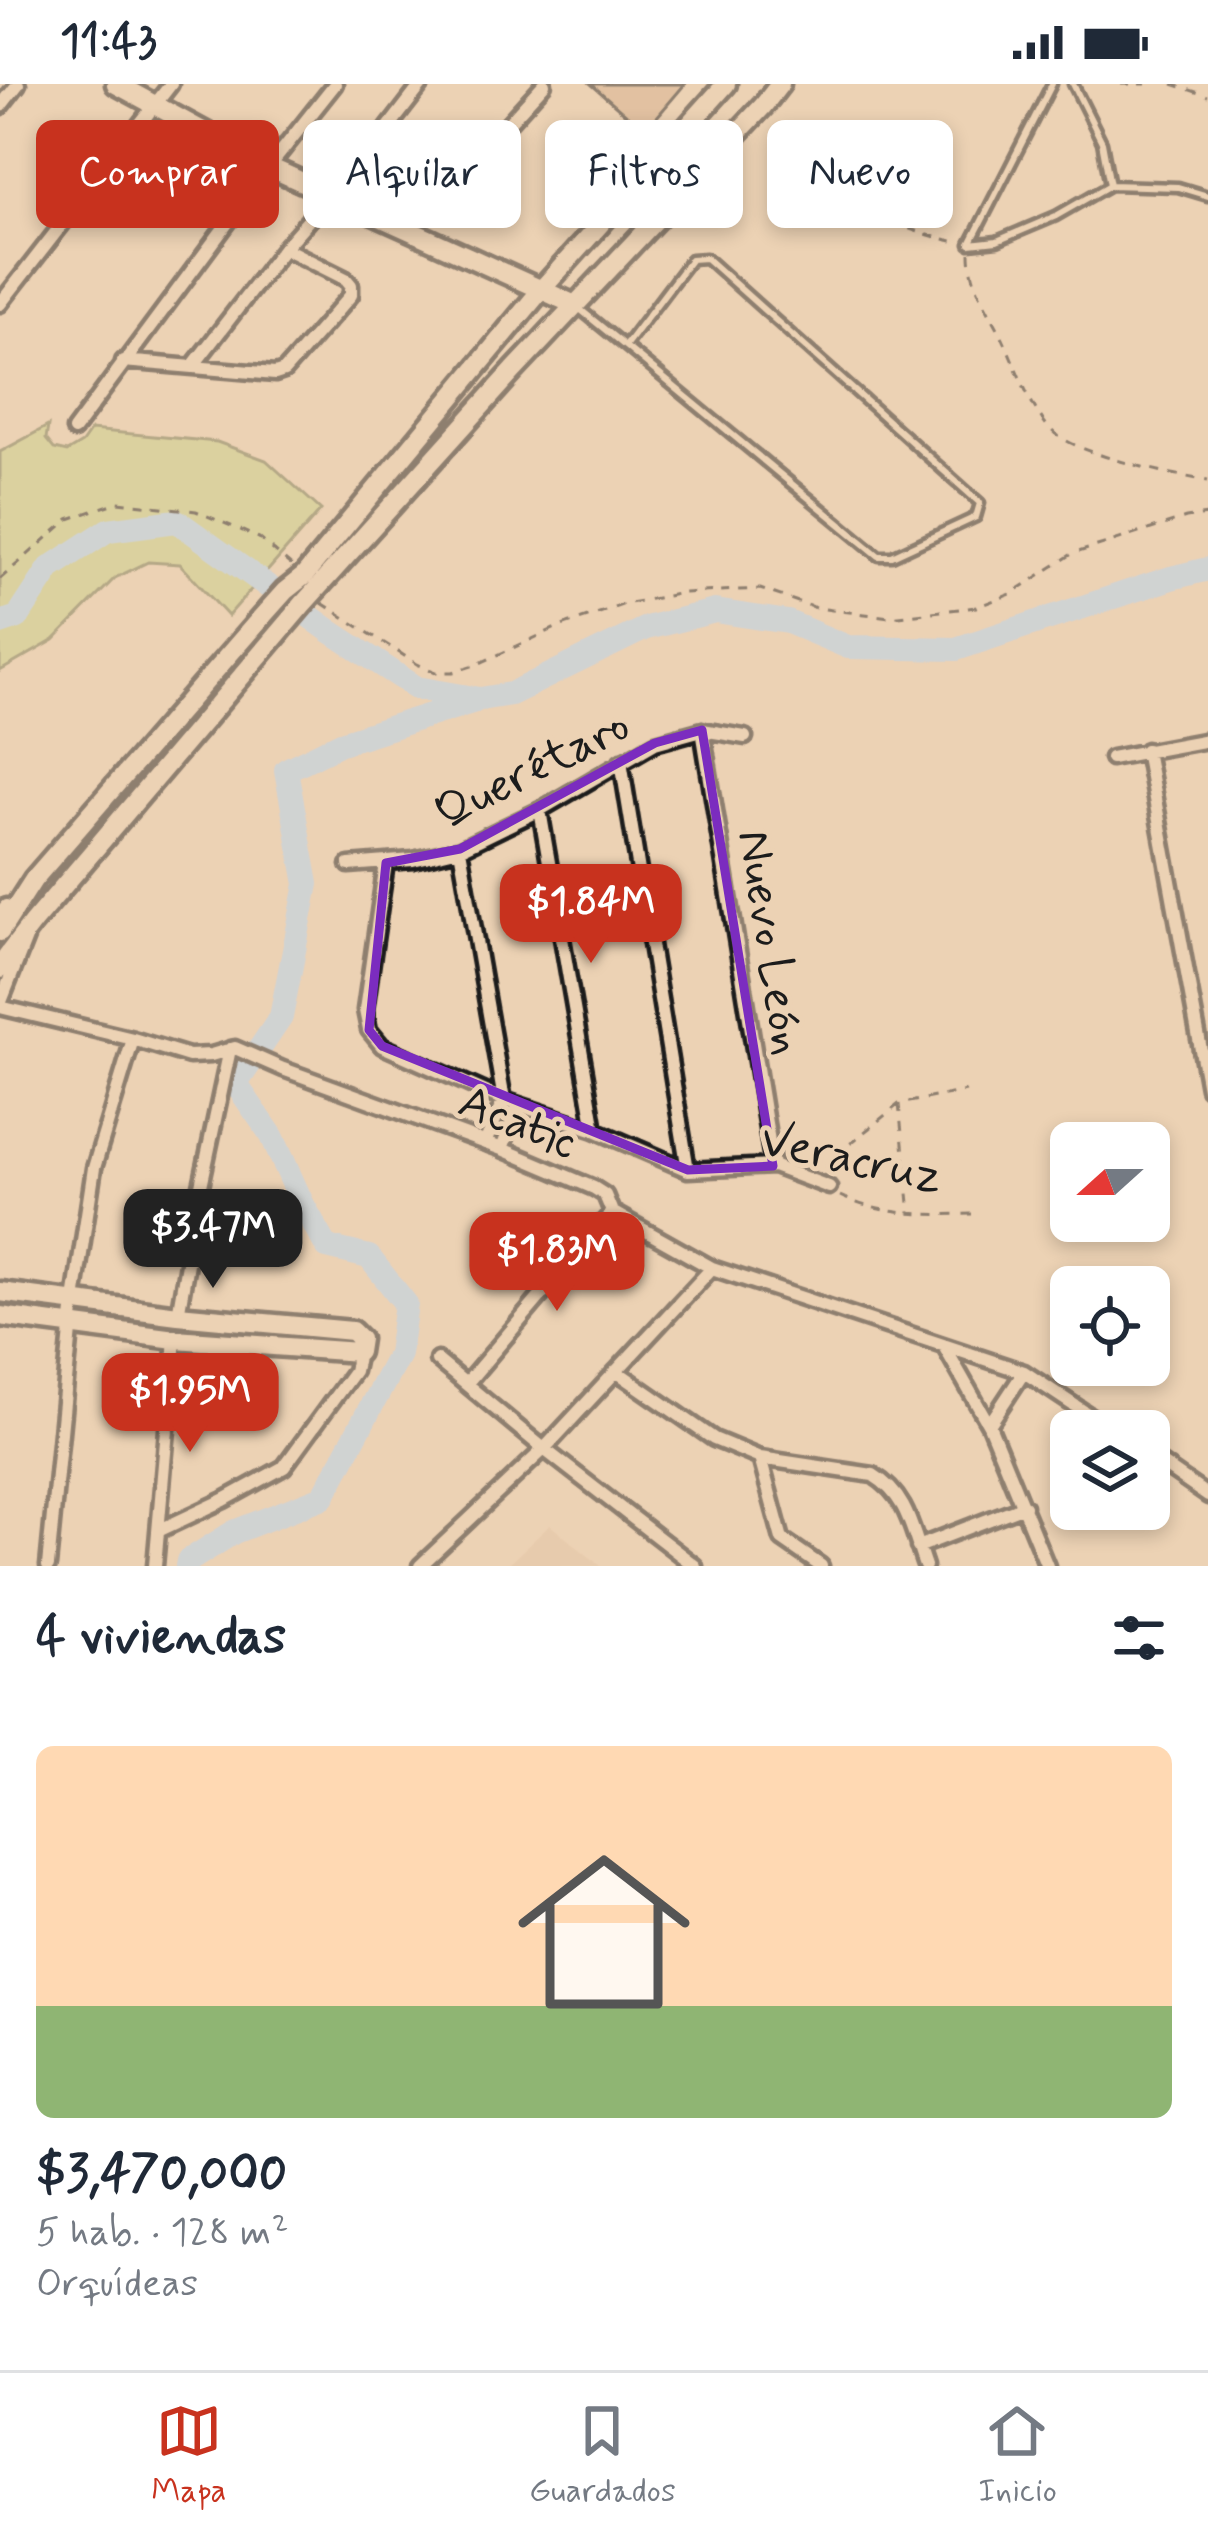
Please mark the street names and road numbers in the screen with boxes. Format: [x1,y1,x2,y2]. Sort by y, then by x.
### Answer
street label: Querétaro [425,694,641,846]
street label: Nuevo León [721,825,818,1060]
street label: Acatic [449,1071,586,1175]
street label: Veracruz [755,1109,948,1209]

